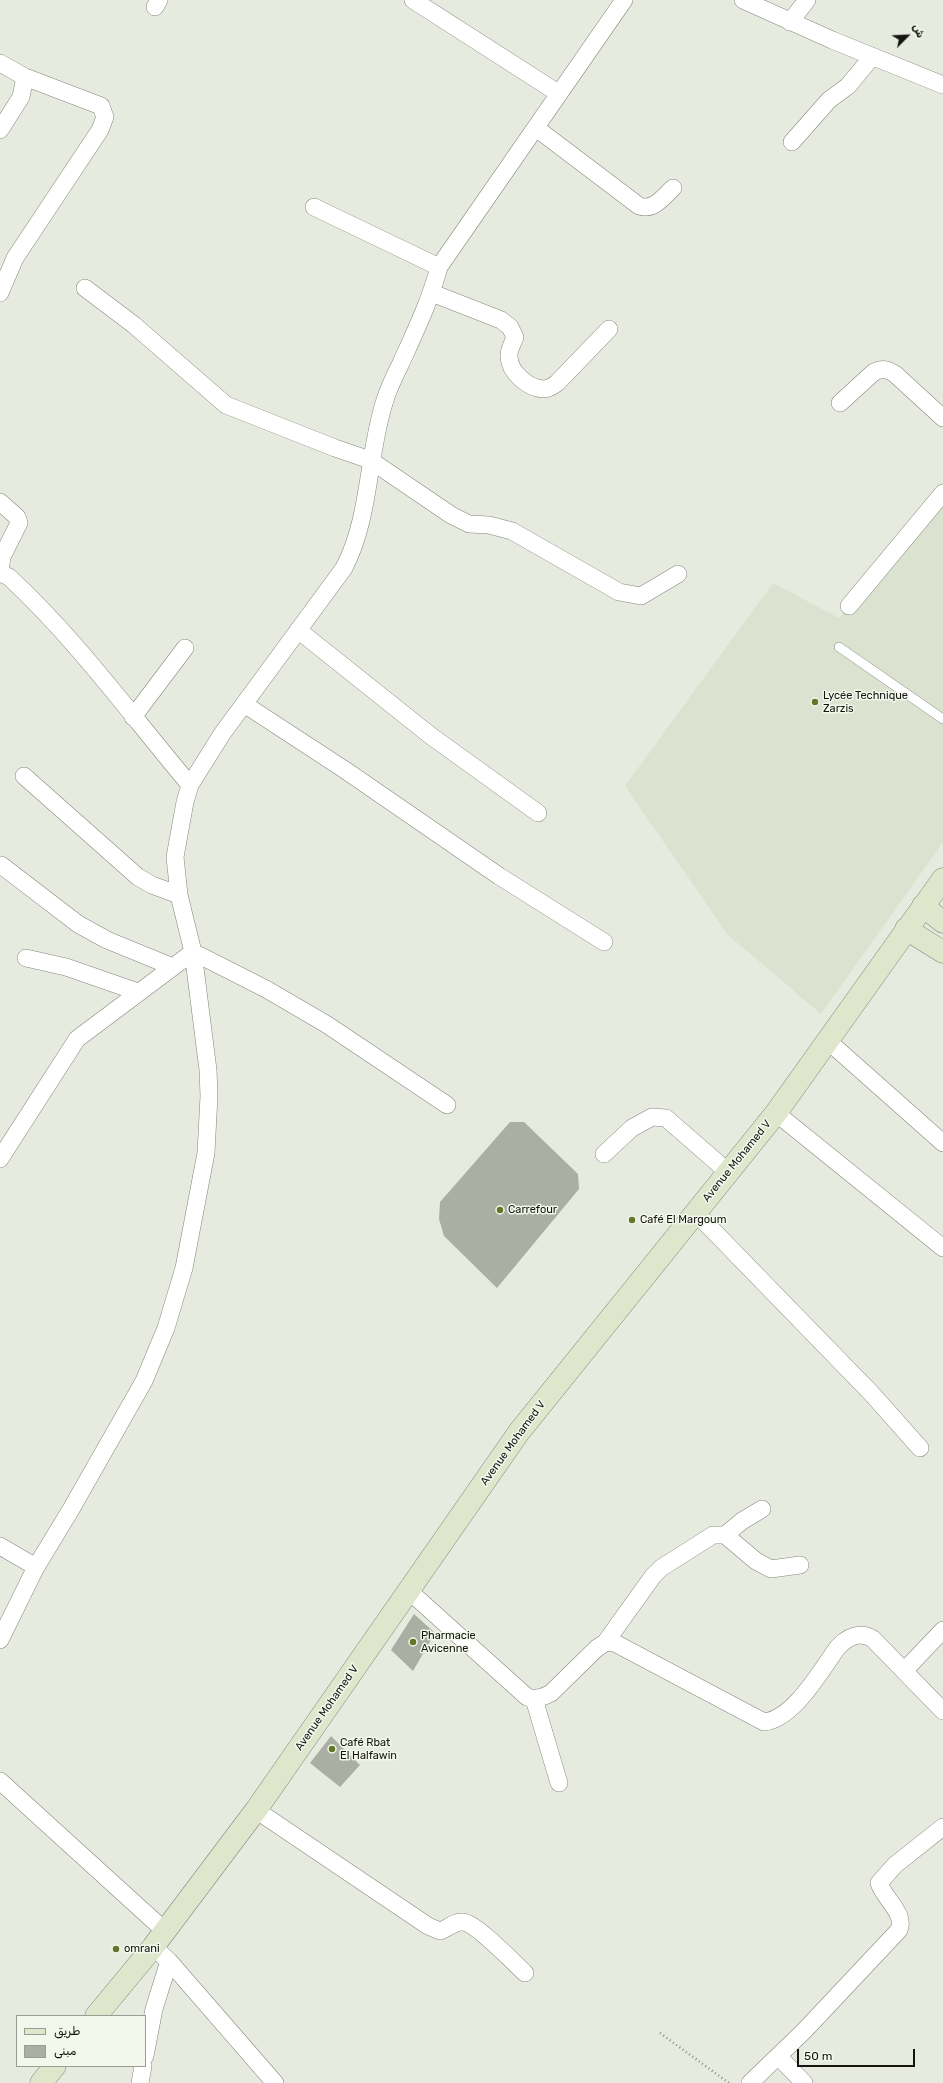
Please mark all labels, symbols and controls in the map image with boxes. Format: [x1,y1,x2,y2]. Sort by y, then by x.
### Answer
north arrow [887,16,927,56]
text: ش [910,22,927,40]
place label: Lycée Technique Zarzis [823,689,908,715]
marker: Lycée Technique Zarzis [810,697,820,707]
street label: Avenue Mohamed V [700,1117,774,1205]
place label: Carrefour [508,1203,557,1217]
marker: Carrefour [495,1205,505,1215]
place label: Café El Margoum [640,1213,727,1227]
marker: Café El Margoum [627,1215,637,1225]
street label: Avenue Mohamed V [478,1398,548,1488]
place label: Pharmacie Avicenne [421,1629,476,1655]
marker: Pharmacie Avicenne [408,1637,418,1647]
street label: Avenue Mohamed V [293,1663,361,1753]
place label: Café Rbat El Halfawin [340,1736,397,1762]
marker: Café Rbat El Halfawin [327,1744,337,1754]
place label: omrani [124,1942,160,1956]
marker: omrani [111,1944,121,1954]
legend [16,2015,146,2067]
text: طريق [54,2024,80,2038]
scale bar [799,2041,917,2067]
text: مبنى [54,2044,76,2058]
text: 50 m [804,2049,832,2063]

